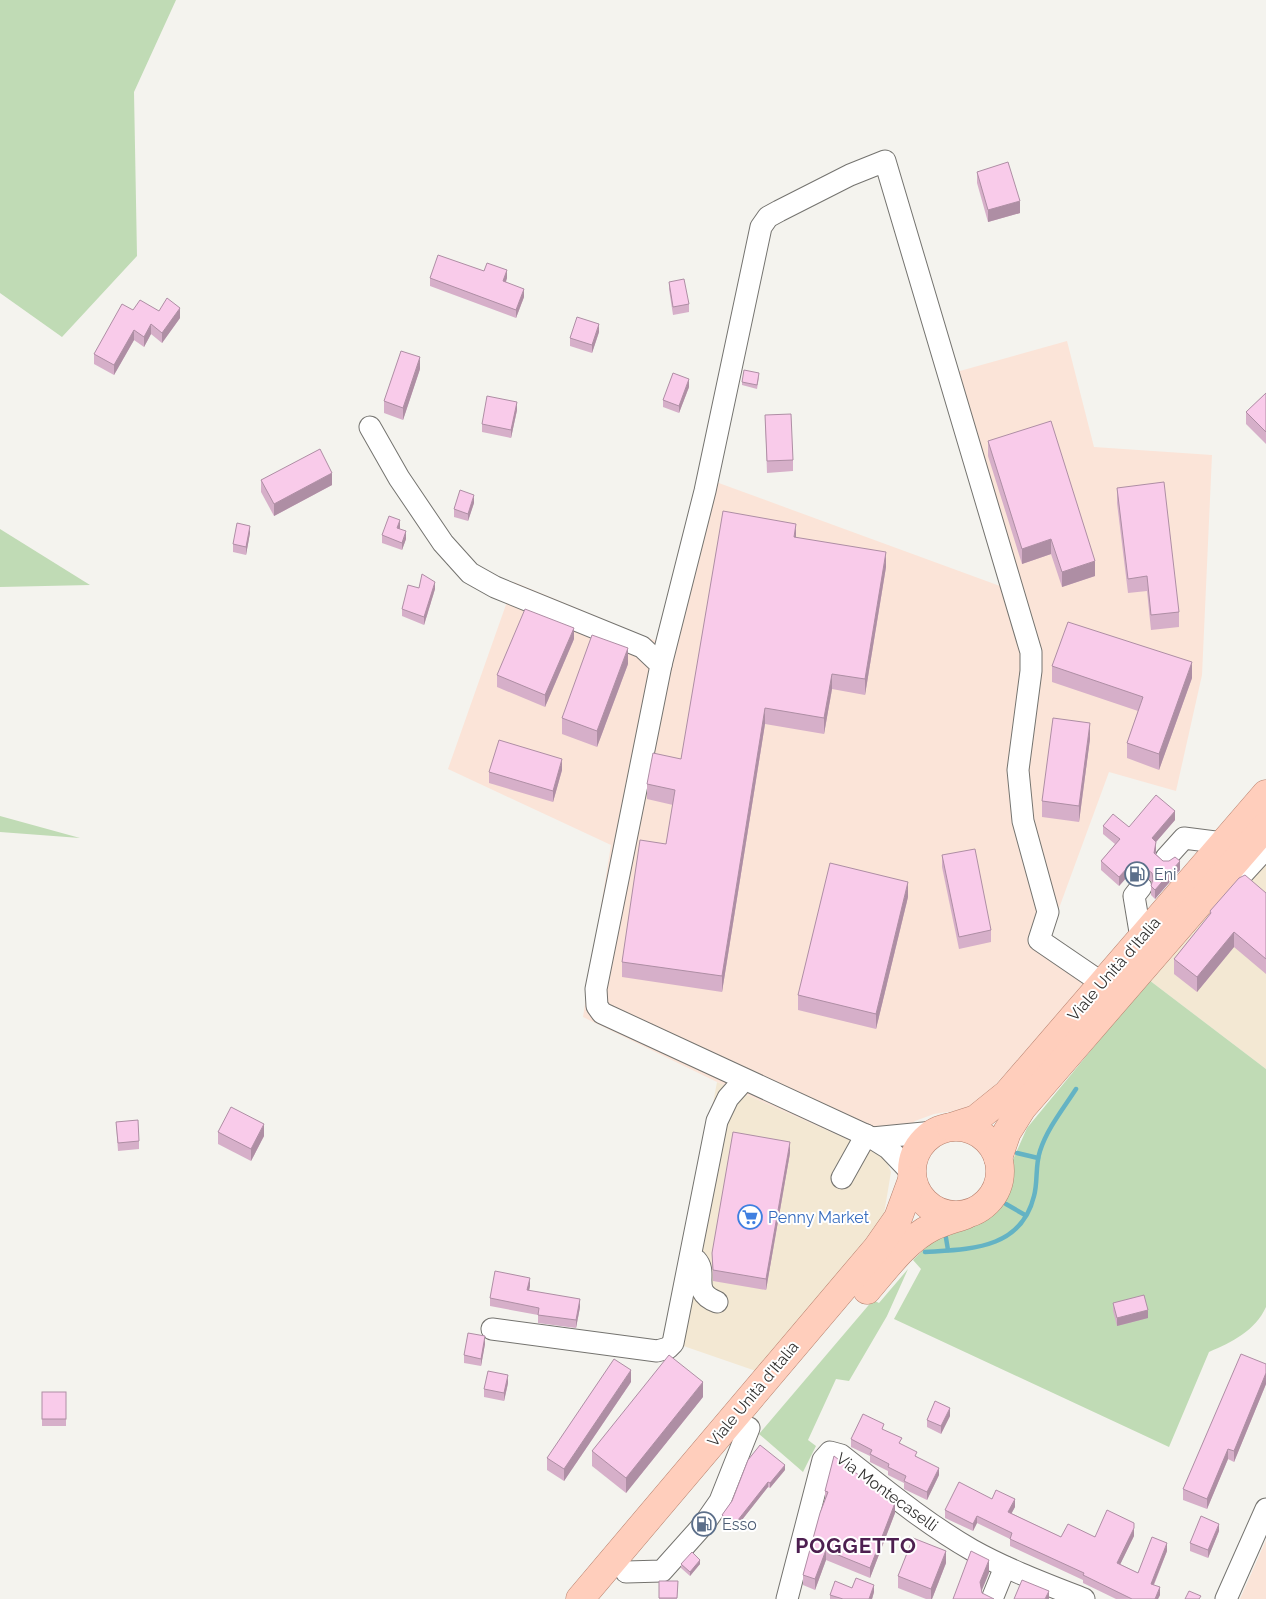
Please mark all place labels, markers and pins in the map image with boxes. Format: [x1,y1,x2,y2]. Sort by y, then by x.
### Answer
fuel station icon: Eni [1124,861,1150,887]
place label: Eni [1154,865,1176,884]
supermarket icon: Penny Market [737,1204,763,1230]
place label: Penny Market [768,1208,870,1227]
fuel station icon: Esso [691,1511,717,1537]
place label: Esso [722,1515,757,1534]

